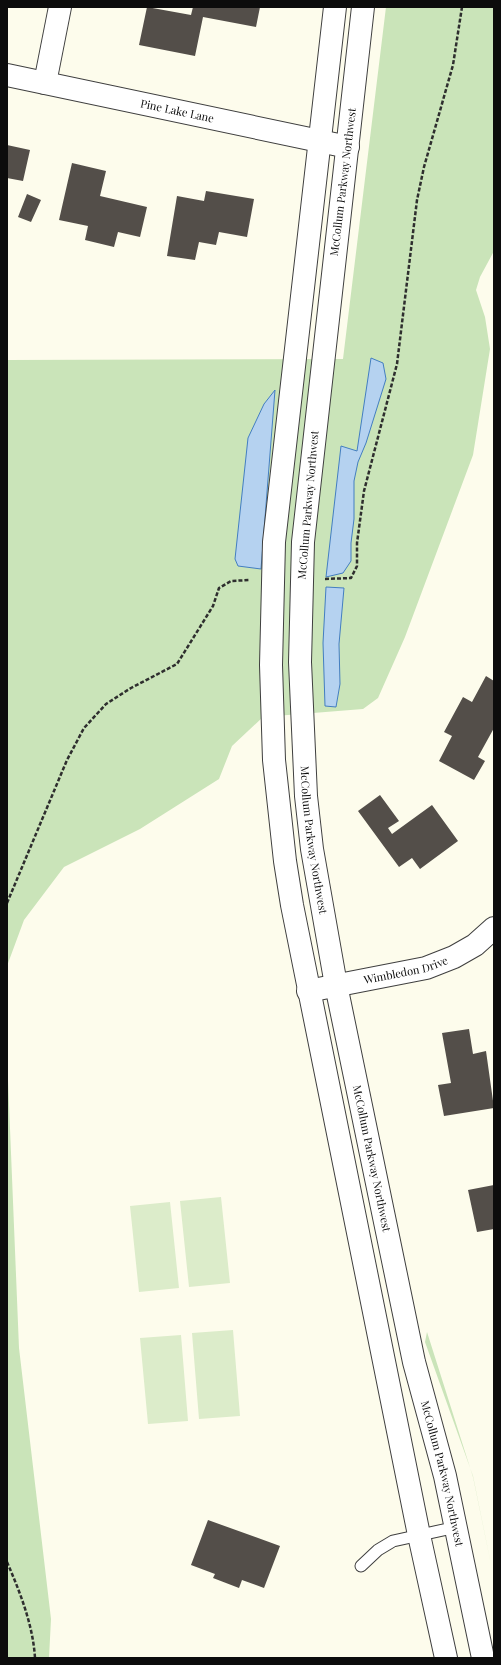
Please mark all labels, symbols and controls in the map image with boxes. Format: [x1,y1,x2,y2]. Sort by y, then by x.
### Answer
street label: Pine Lake Lane [139,95,216,126]
street label: McCollum Parkway Northwest [326,107,359,257]
street label: McCollum Parkway Northwest [294,430,321,580]
street label: McCollum Parkway Northwest [298,765,331,915]
street label: Wimbledon Drive [361,952,450,987]
street label: McCollum Parkway Northwest [350,1084,395,1233]
street label: McCollum Parkway Northwest [418,1399,467,1548]

